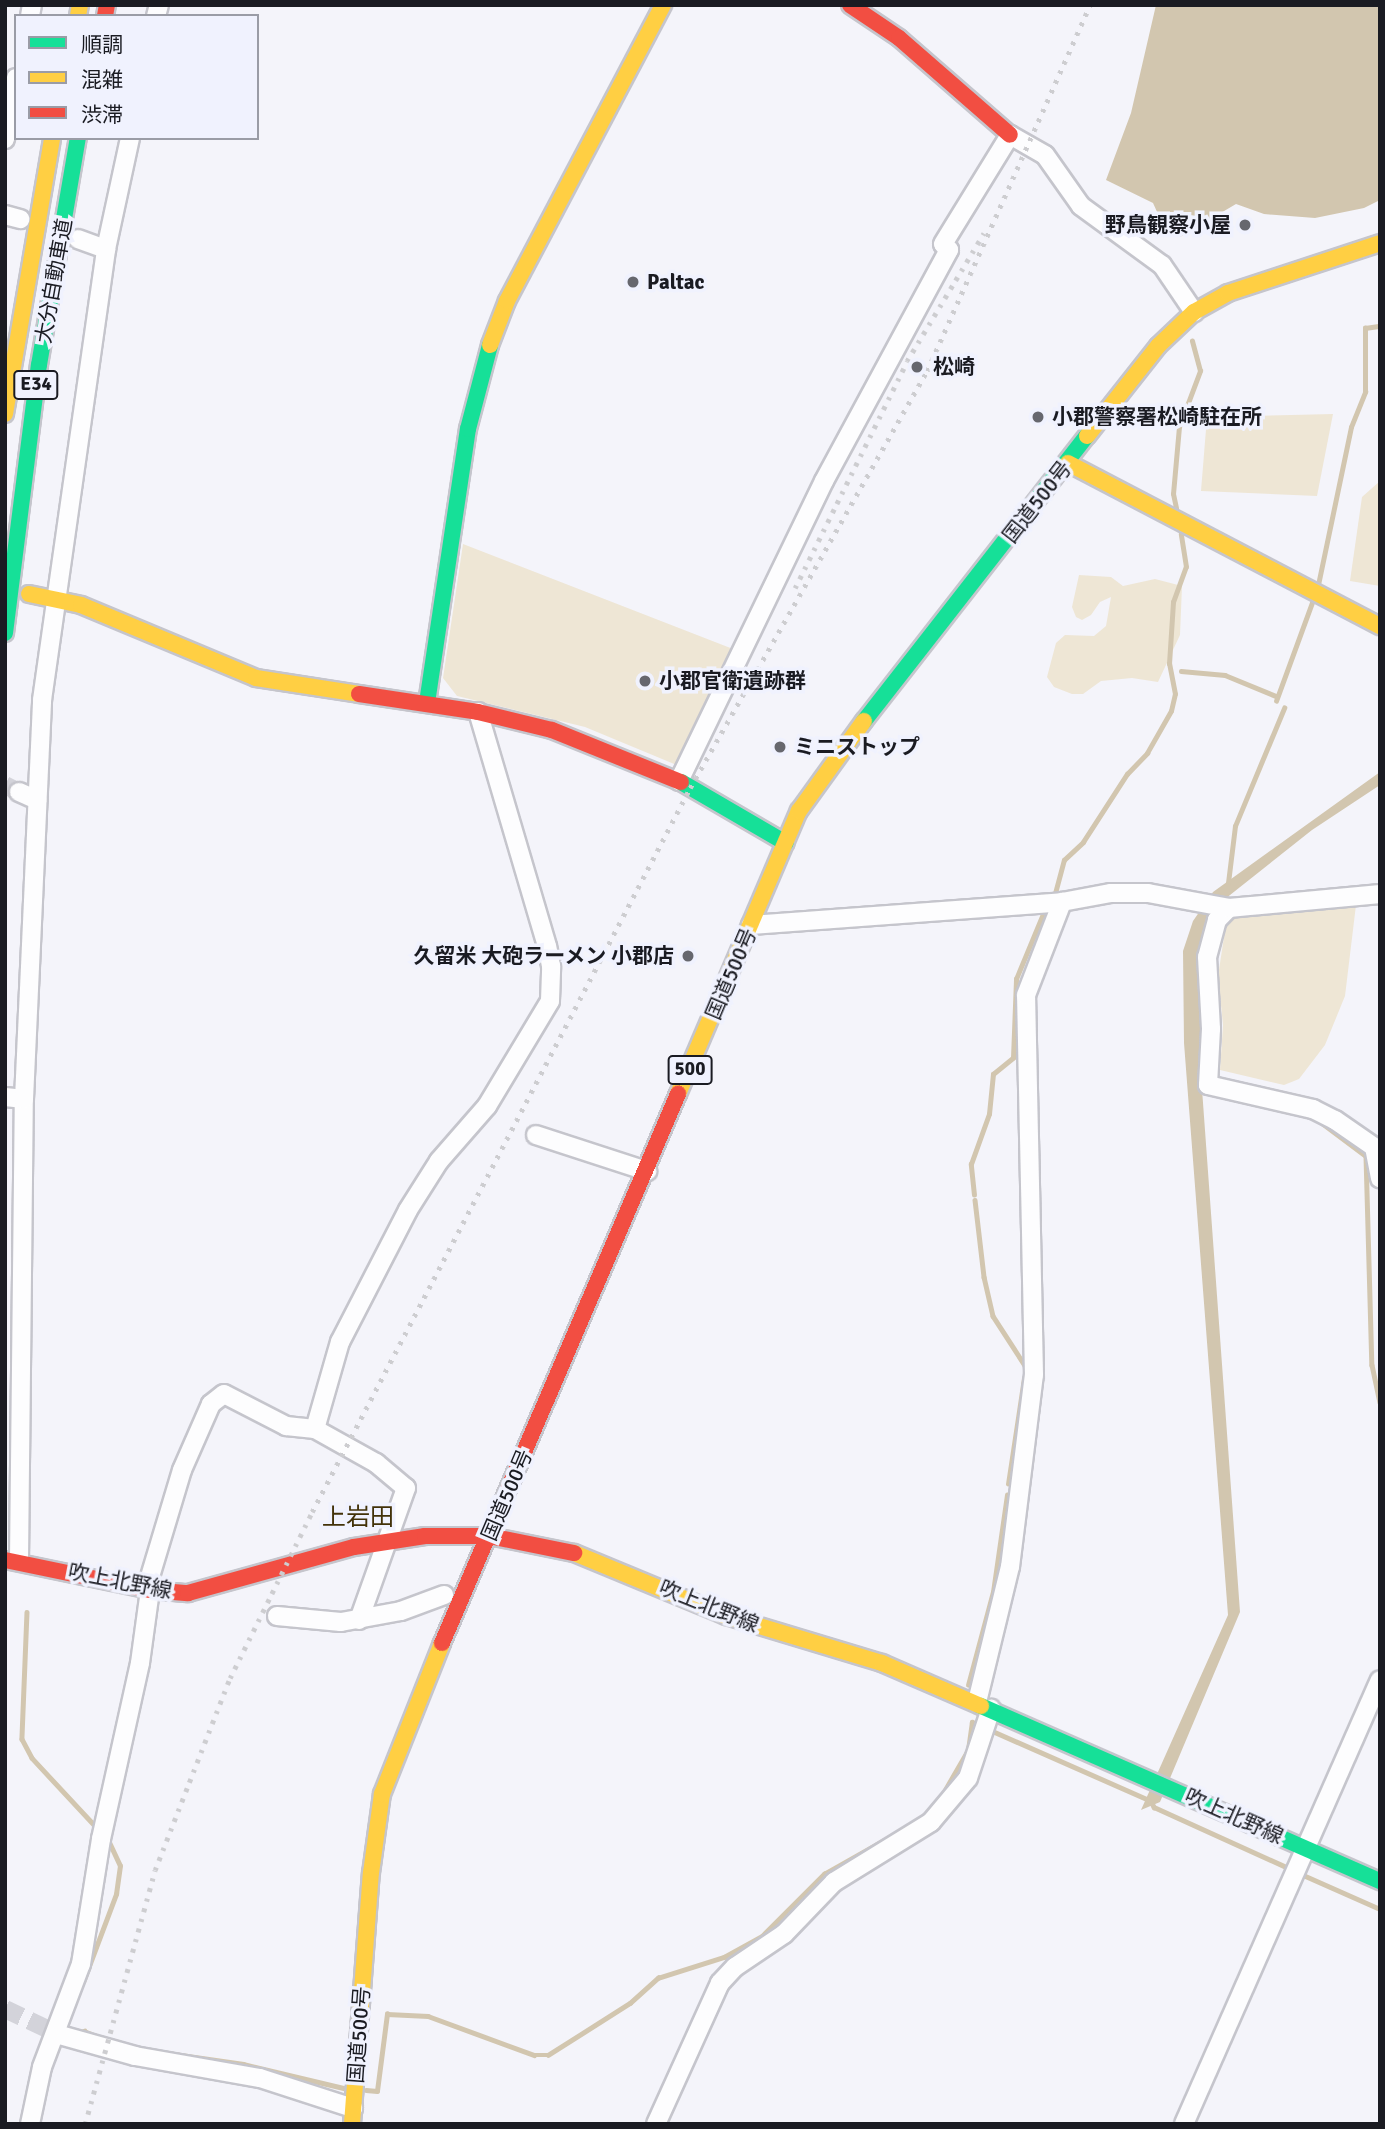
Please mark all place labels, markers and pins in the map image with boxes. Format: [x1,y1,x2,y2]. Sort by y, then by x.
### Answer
place label: 野鳥観察小屋 [1105,212,1231,238]
marker: 野鳥観察小屋 [1237,217,1253,233]
place label: Paltac [647,269,704,295]
marker: Paltac [625,274,641,290]
place label: 松崎 [933,354,975,380]
marker: 松崎 [907,357,927,377]
place label: 小郡警察署松崎駐在所 [1052,404,1262,430]
marker: 小郡警察署松崎駐在所 [1030,409,1046,425]
place label: 小郡官衛遺跡群 [659,668,806,694]
marker: 小郡官衛遺跡群 [637,673,653,689]
place label: ミニストップ [794,734,920,760]
marker: ミニストップ [772,739,788,755]
place label: 久留米 大砲ラーメン 小郡店 [413,943,674,969]
marker: 久留米 大砲ラーメン 小郡店 [680,948,696,964]

